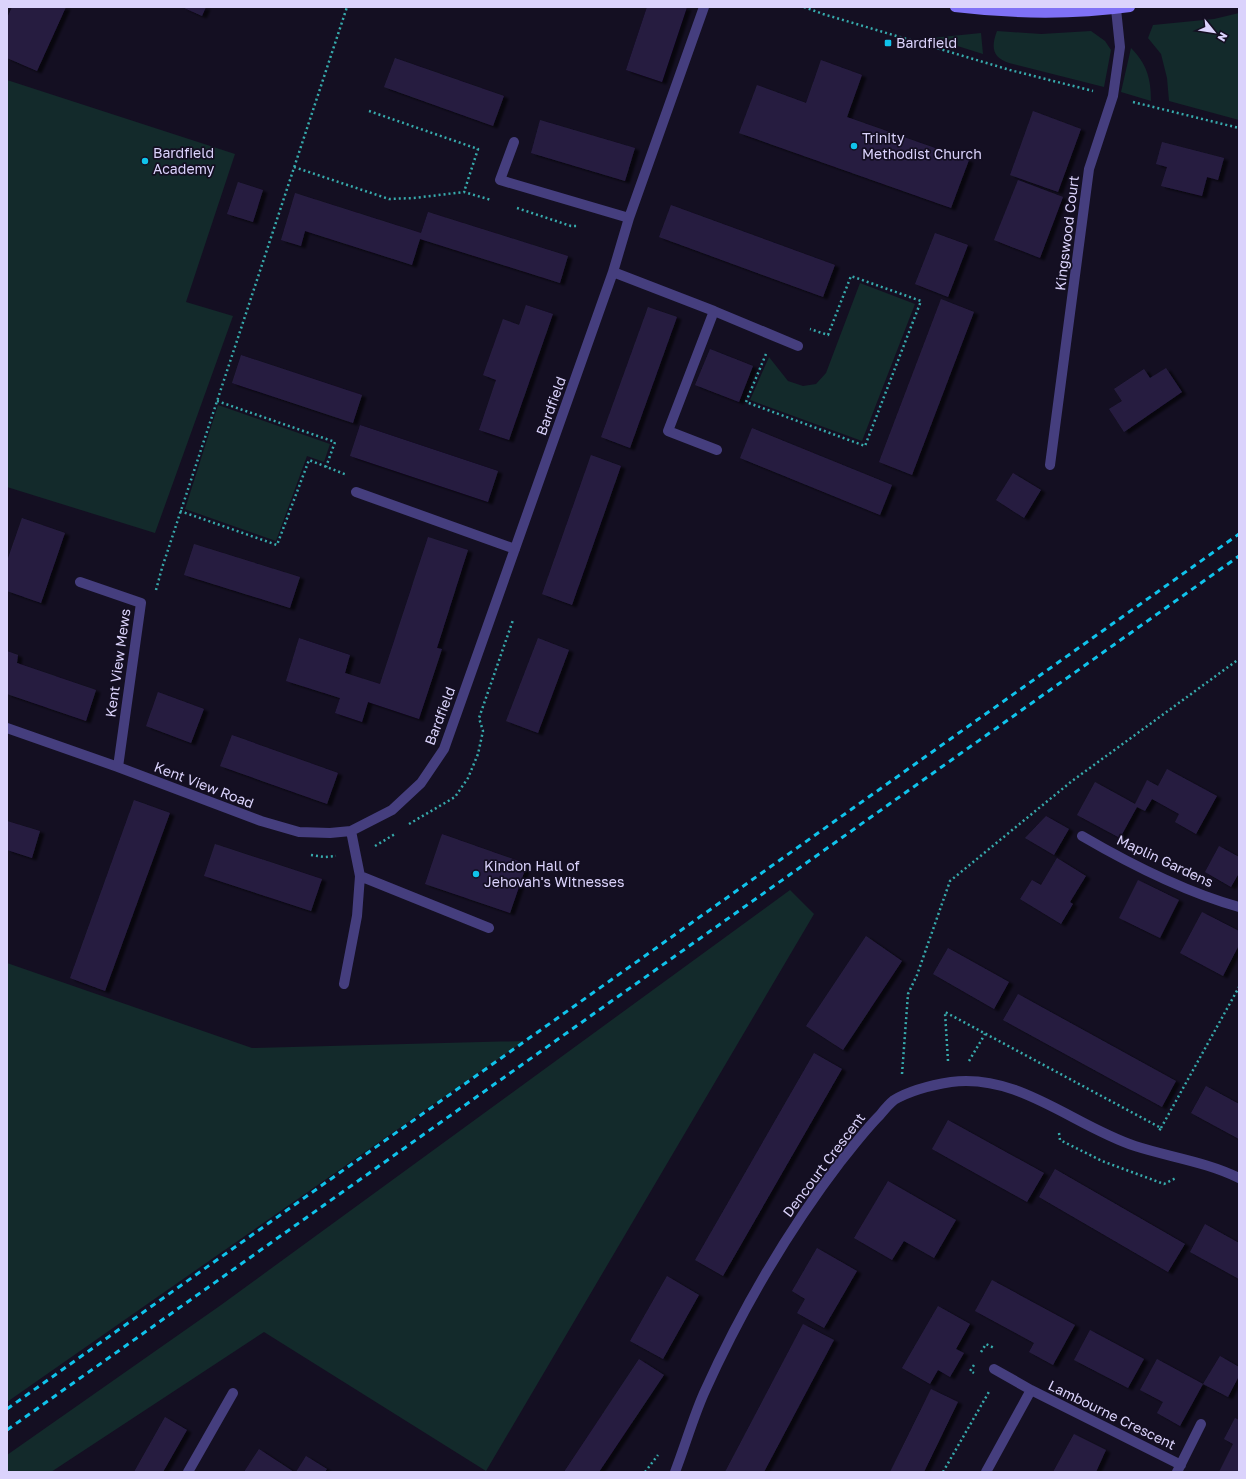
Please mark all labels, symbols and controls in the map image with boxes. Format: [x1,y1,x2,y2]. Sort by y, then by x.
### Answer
north arrow [1194,12,1234,52]
text: N [1215,30,1231,44]
place label: Bardfield [896,34,957,51]
marker: Bardfield [883,38,893,48]
place label: Trinity Methodist Church [862,129,982,162]
marker: Trinity Methodist Church [849,141,859,151]
place label: Bardfield Academy [153,144,215,177]
marker: Bardfield Academy [140,156,150,166]
street label: Kingswood Court [1051,174,1082,291]
street label: Bardfield [532,374,569,437]
street label: Kent View Mews [101,607,134,718]
street label: Bardfield [421,684,458,747]
street label: Kent View Road [152,758,256,811]
street label: Maplin Gardens [1114,831,1216,890]
place label: Kindon Hall of Jehovah's Witnesses [484,857,624,890]
marker: Kindon Hall of Jehovah's Witnesses [471,869,481,879]
street label: Dencourt Crescent [779,1109,868,1220]
street label: Lambourne Crescent [1046,1376,1179,1453]

